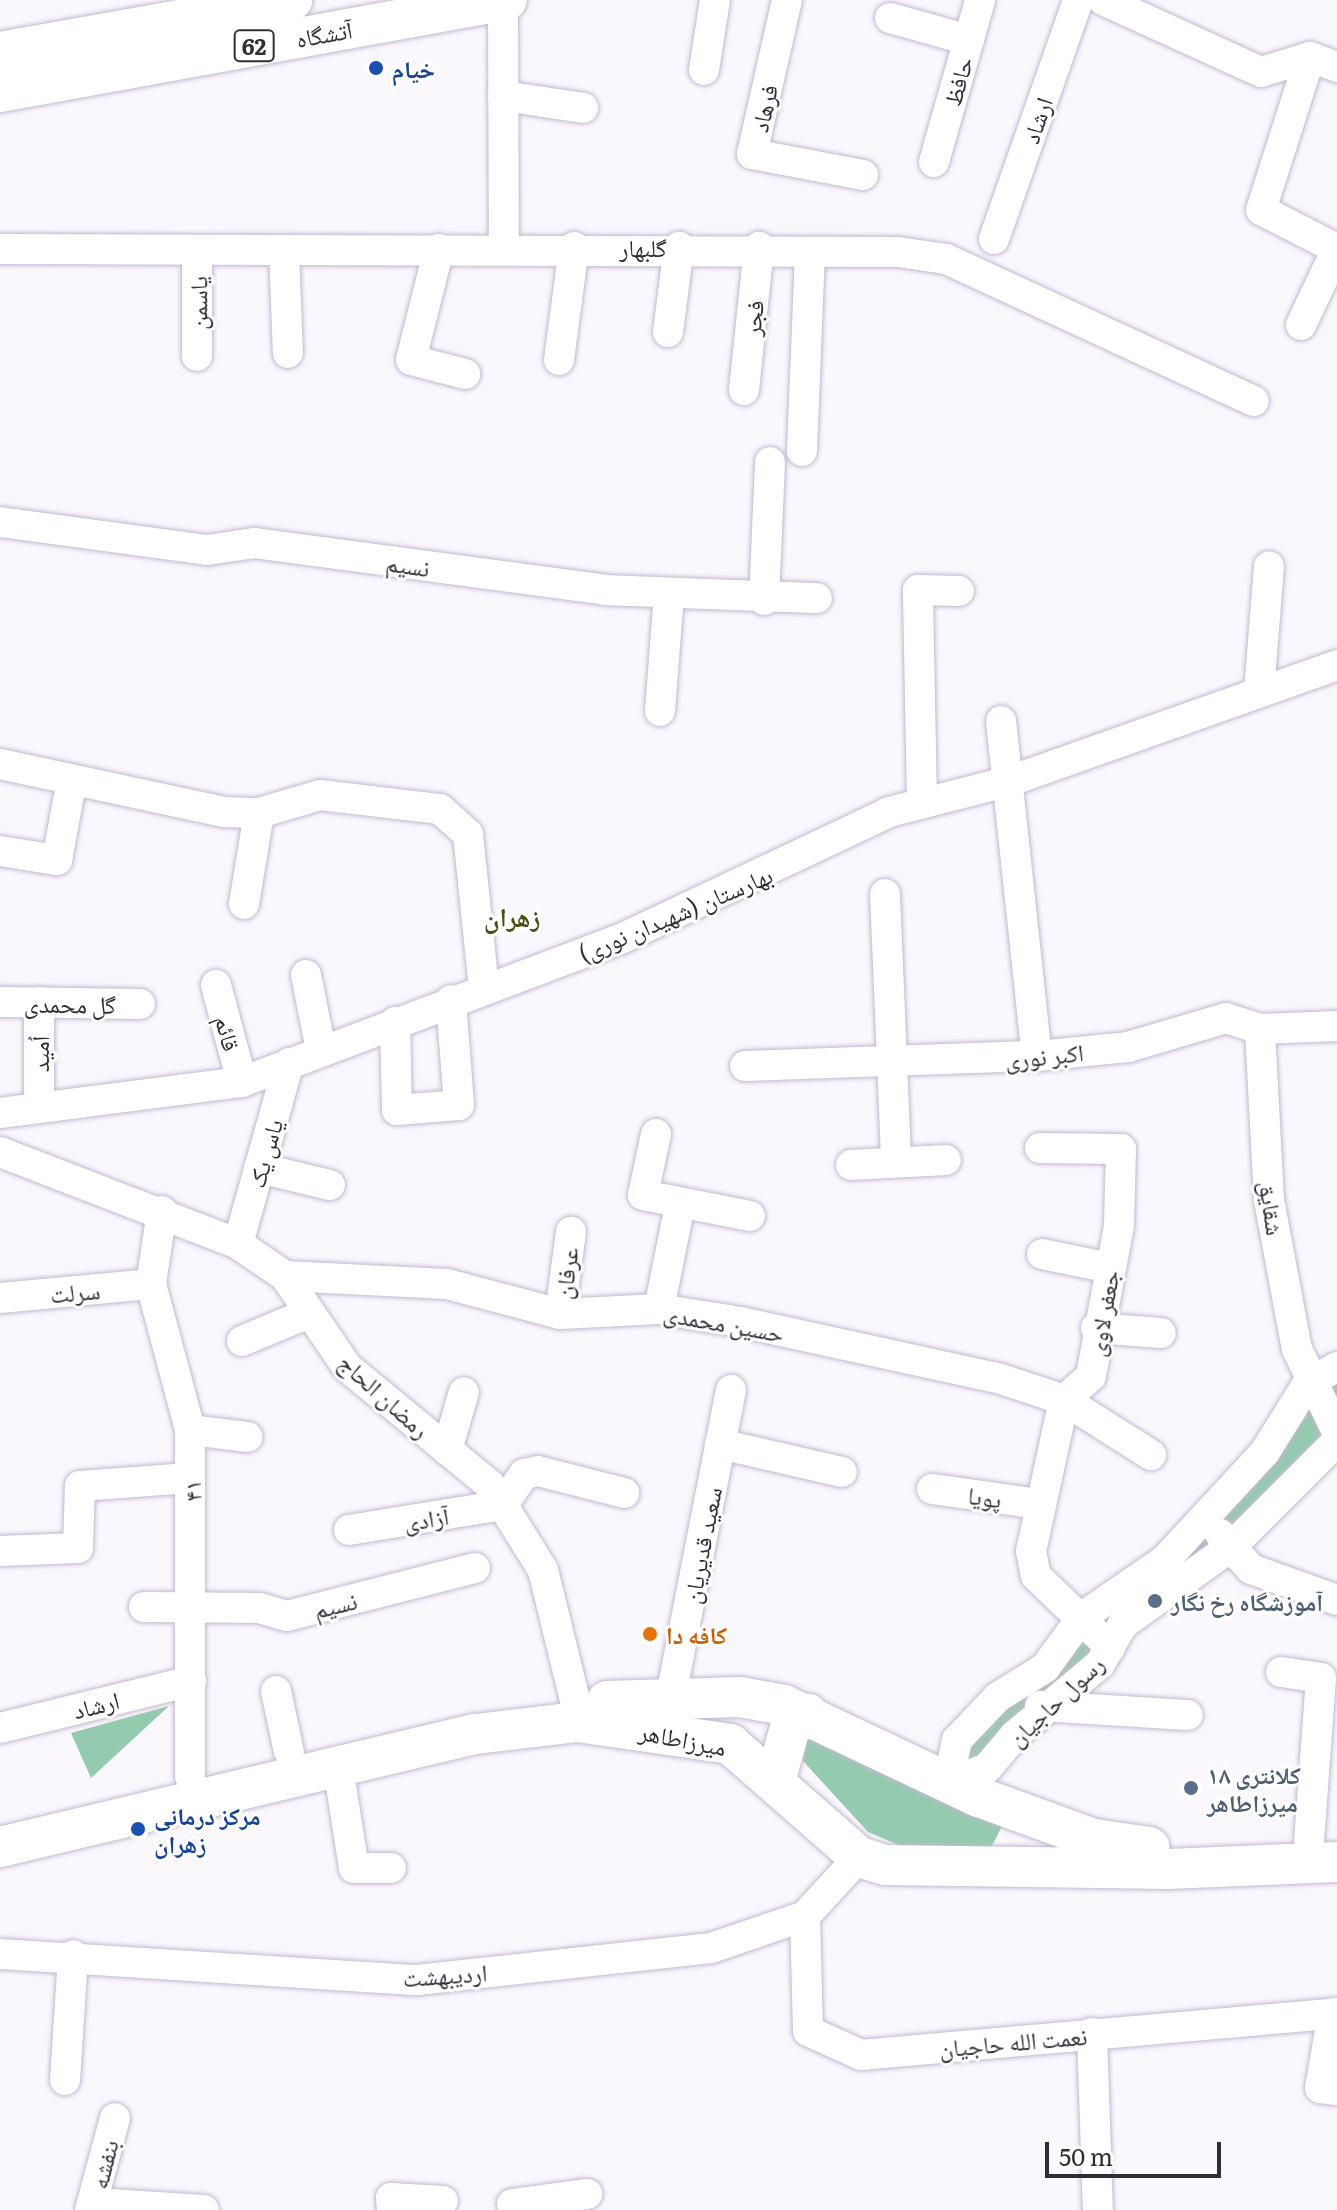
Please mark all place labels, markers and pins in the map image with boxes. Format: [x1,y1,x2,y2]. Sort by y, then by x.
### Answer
place label: خیام [392,54,435,82]
marker: خیام [367,59,385,77]
place label: آموزشگاه رخ نگار [1171,1587,1323,1615]
marker: آموزشگاه رخ نگار [1146,1592,1164,1610]
place label: کافه دا [666,1620,727,1648]
marker: کافه دا [641,1625,659,1643]
place label: کلانتری ۱۸ میرزاطاهر [1207,1760,1301,1816]
marker: کلانتری ۱۸ میرزاطاهر [1182,1779,1200,1797]
place label: مرکز درمانی زهران [154,1801,261,1857]
marker: مرکز درمانی زهران [129,1820,147,1838]

